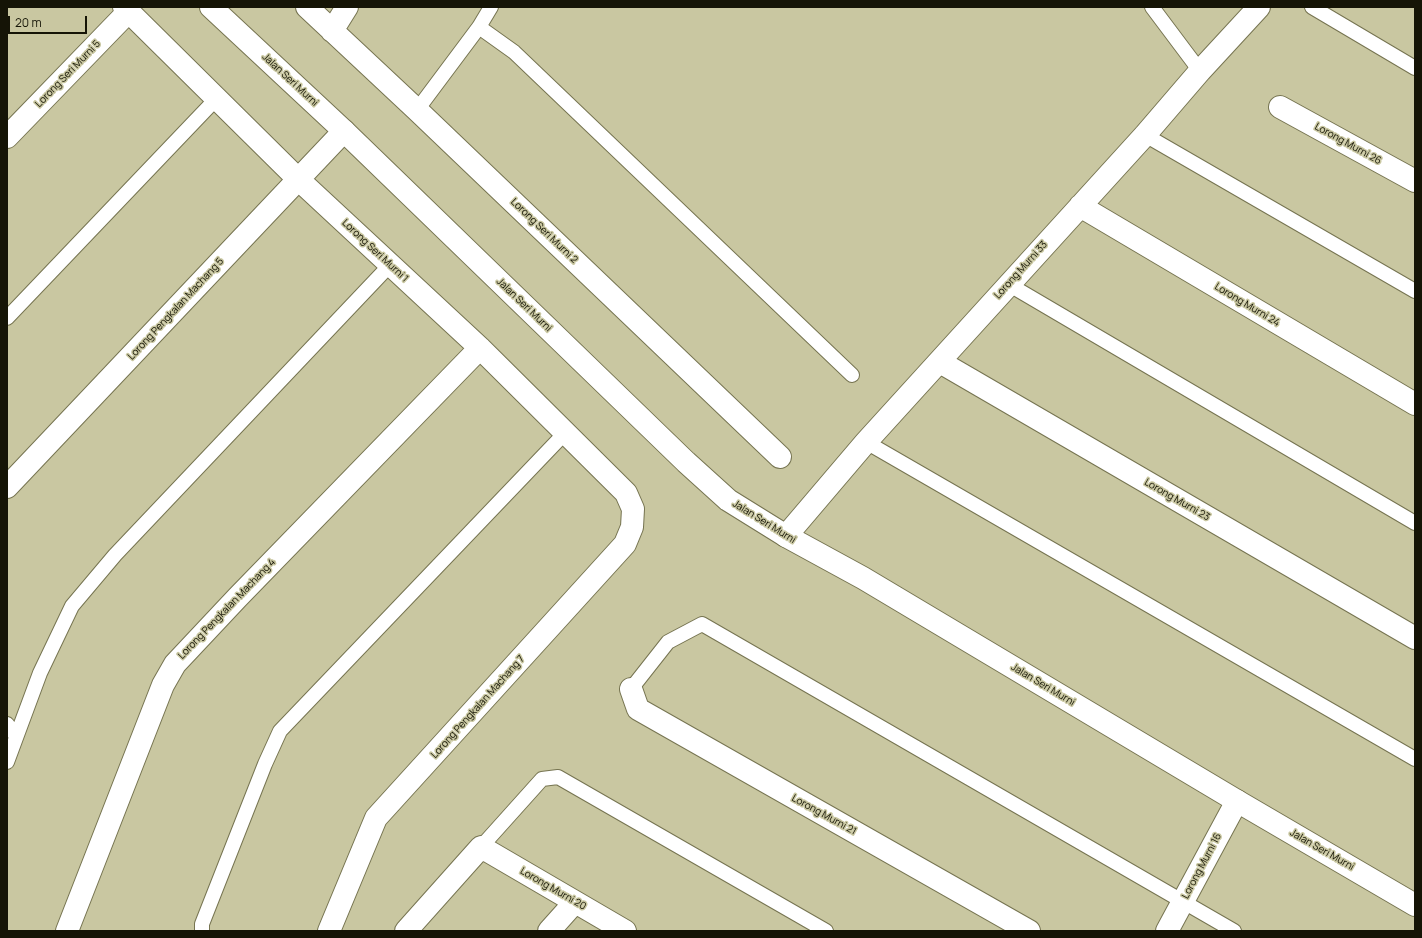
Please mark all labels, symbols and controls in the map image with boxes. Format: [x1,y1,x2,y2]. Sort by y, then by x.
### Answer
scale bar [10,8,89,34]
text: 20 m [15,14,42,31]
street label: Lorong Seri Murni 5 [33,38,103,110]
street label: Jalan Seri Murni [260,51,320,109]
street label: Lorong Murni 26 [1313,121,1383,167]
street label: Lorong Seri Murni 2 [508,196,580,266]
street label: Lorong Seri Murni 1 [339,217,411,285]
street label: Lorong Murni 33 [992,239,1050,301]
street label: Lorong Pengkalan Machang 5 [126,256,226,362]
street label: Jalan Seri Murni [494,276,554,334]
street label: Lorong Murni 24 [1212,281,1282,329]
street label: Lorong Murni 23 [1142,476,1212,524]
street label: Jalan Seri Murni [730,498,798,546]
street label: Lorong Pengkalan Machang 4 [176,556,278,662]
street label: Lorong Pengkalan Machang 7 [429,653,527,761]
street label: Jalan Seri Murni [1009,661,1077,709]
street label: Lorong Murni 21 [790,792,858,838]
street label: Jalan Seri Murni [1288,827,1356,873]
street label: Lorong Murni 16 [1180,831,1224,901]
street label: Lorong Murni 20 [518,865,588,913]

